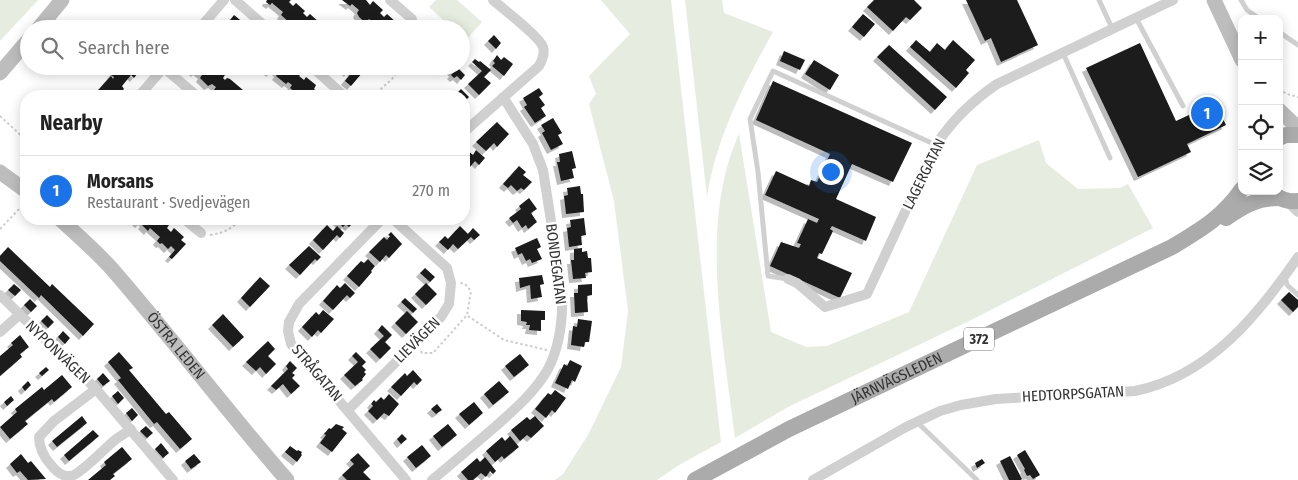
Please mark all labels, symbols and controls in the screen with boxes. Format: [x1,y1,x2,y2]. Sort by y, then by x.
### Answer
map controls [1238,15,1283,195]
button: + [1238,15,1283,60]
search box [20,20,470,75]
icon: search [38,34,66,62]
text: Search here [78,36,170,59]
button: − [1238,60,1283,105]
pin: 1 [1191,94,1223,132]
button: locate [1238,105,1283,150]
text: Nearby [40,110,102,136]
street label: LAGERGATAN [899,135,949,213]
button: layers [1238,150,1283,195]
your location [818,159,844,185]
text: Morsans [87,170,154,193]
text: 1 [53,181,59,200]
text: 270 m [412,181,450,200]
text: Restaurant · Svedjevägen [87,193,250,212]
street label: BONDEGATAN [542,223,570,305]
street label: ÖSTRA LEDEN [143,308,209,383]
street label: LIEVÄGEN [390,313,444,367]
street label: NYPONVÄGEN [22,317,94,387]
road number: 372 [964,328,994,350]
street label: STRÅGATAN [288,341,346,405]
street label: JÄRNVÄGSLEDEN [848,348,945,407]
street label: HEDTORPSGATAN [1021,382,1125,406]

